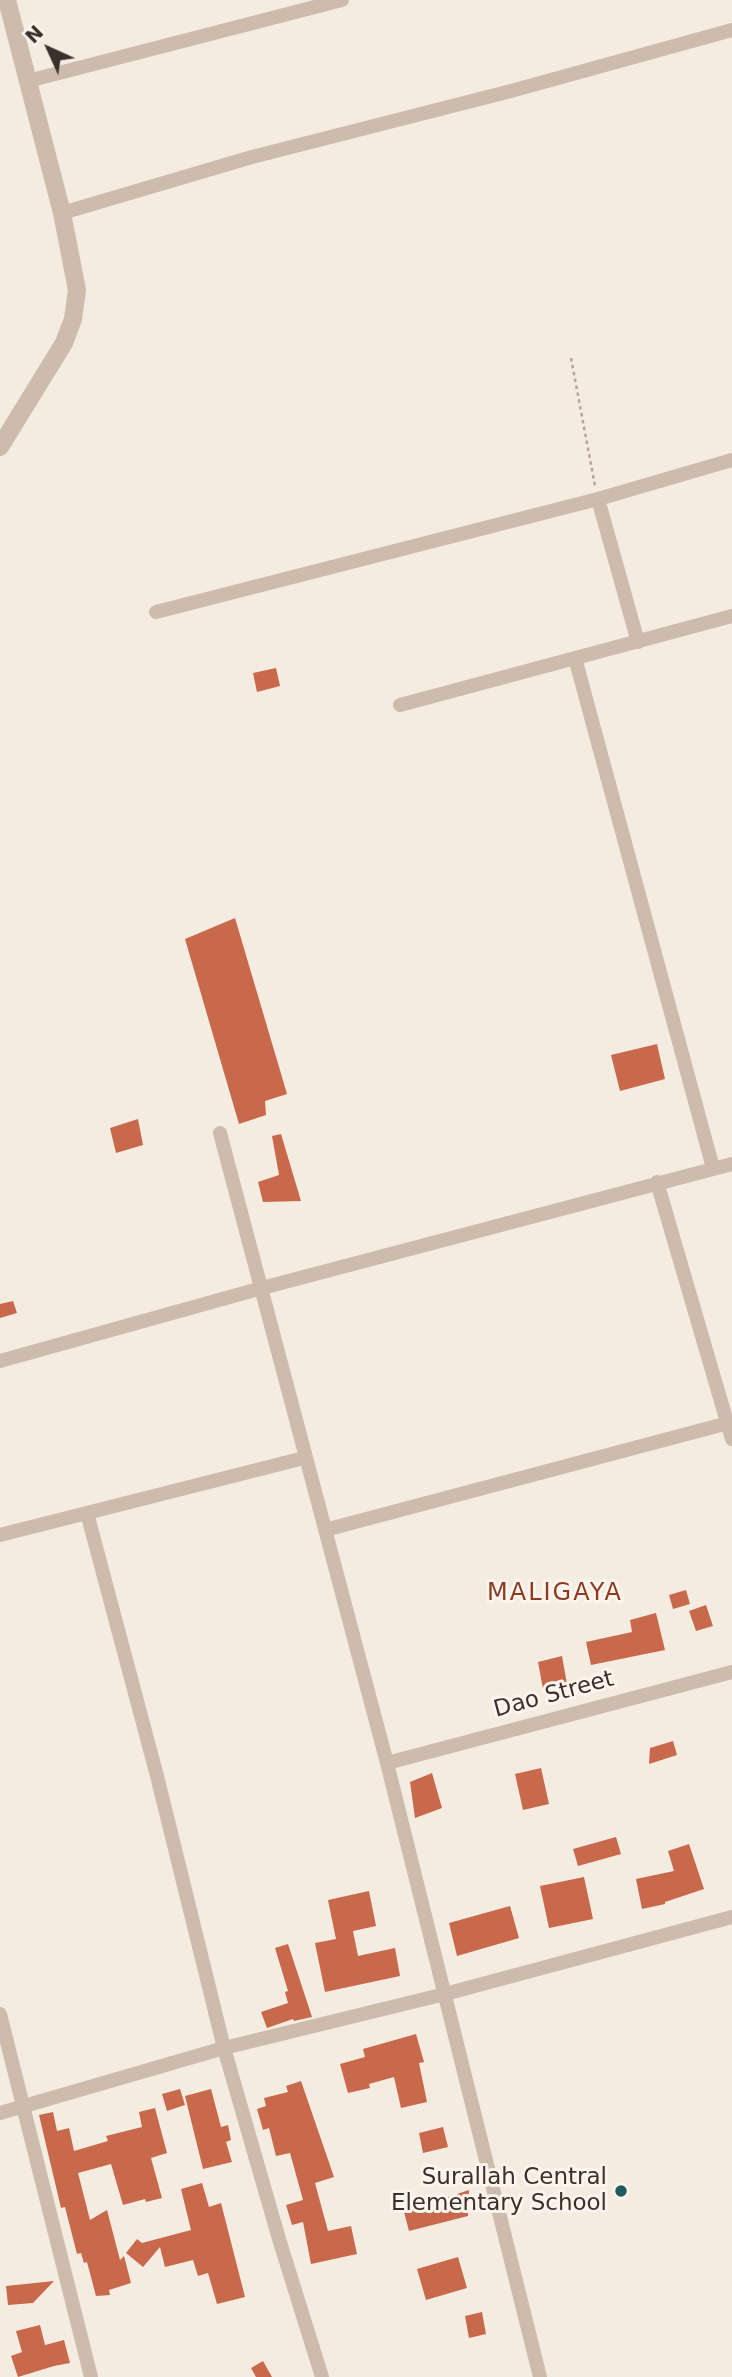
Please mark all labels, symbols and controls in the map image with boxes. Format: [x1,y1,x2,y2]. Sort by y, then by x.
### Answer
north arrow [14,14,84,84]
text: N [21,21,48,48]
district label: MALIGAYA [488,1580,622,1608]
street label: Dao Street [491,1666,617,1724]
place label: Surallah Central Elementary School [391,2164,607,2218]
marker: Surallah Central Elementary School [613,2183,629,2199]

